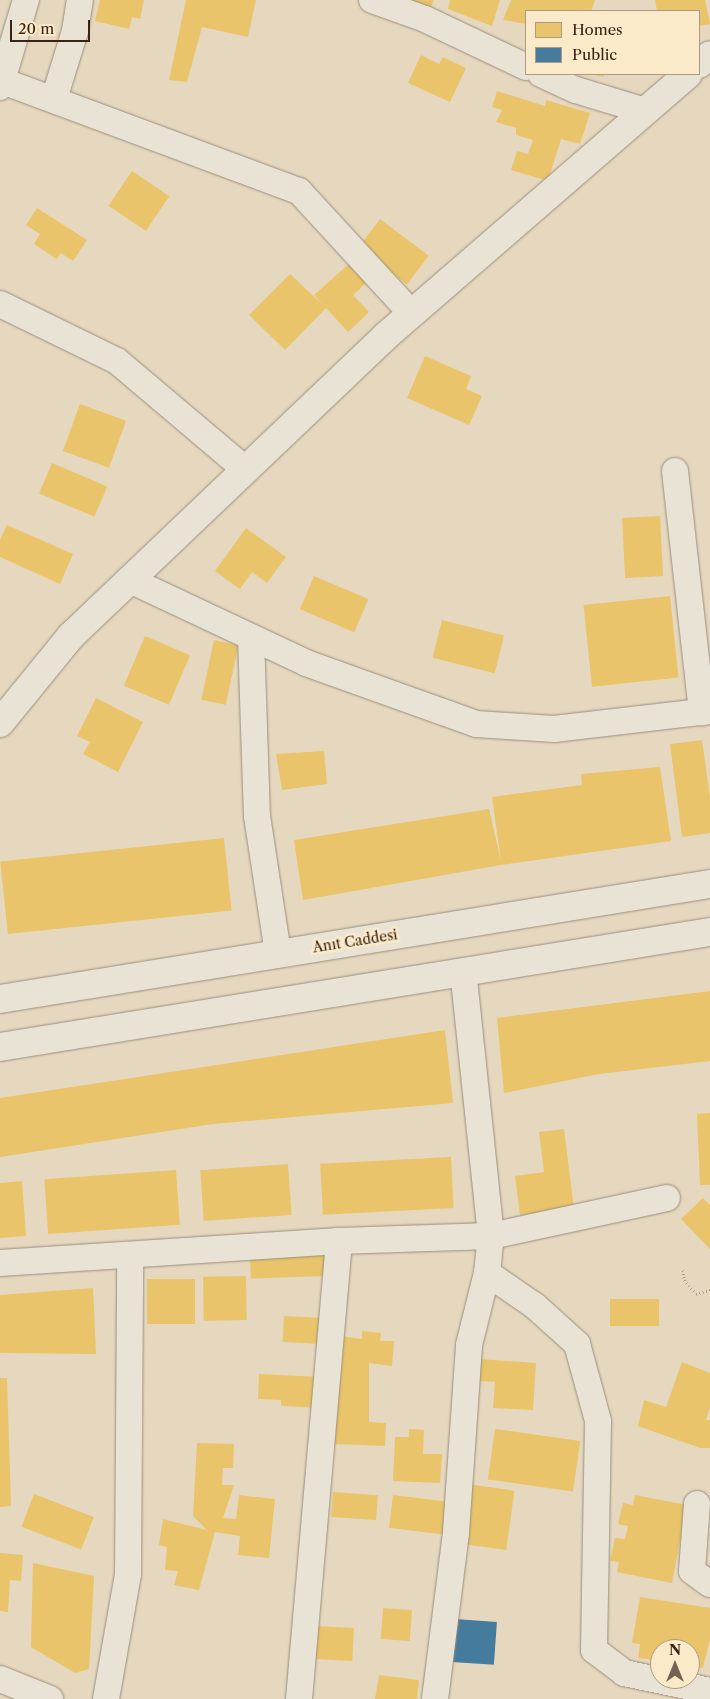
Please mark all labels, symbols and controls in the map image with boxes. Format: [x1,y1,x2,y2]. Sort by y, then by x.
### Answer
scale bar [12,10,92,42]
legend [525,10,700,75]
text: 20 m [18,19,54,38]
text: Homes [572,20,623,39]
text: Public [572,45,617,64]
street label: Anıt Caddesi [311,926,399,956]
north arrow [650,1639,700,1689]
text: N [669,1641,681,1659]

